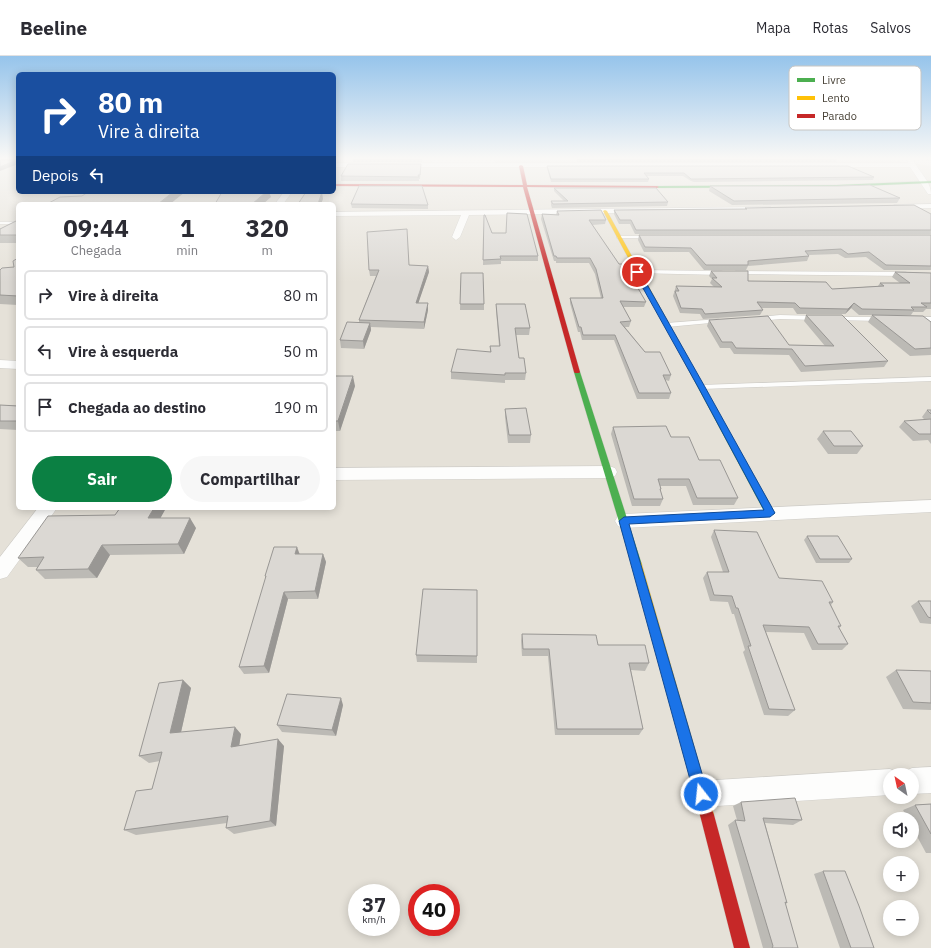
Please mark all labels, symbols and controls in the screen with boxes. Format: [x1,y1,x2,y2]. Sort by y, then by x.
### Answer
text: Beeline [20,16,87,40]
text: Mapa [756,19,790,37]
text: Rotas [812,19,848,37]
text: Salvos [870,19,911,37]
legend [789,66,921,130]
text: Livre [822,73,846,87]
text: 80 m [98,84,163,121]
icon: right [32,88,84,140]
text: Lento [822,91,850,105]
text: Parado [822,109,857,123]
text: Vire à direita [98,120,200,143]
icon: left [86,164,108,186]
text: Depois [32,166,78,185]
text: 09:44 [63,212,129,244]
text: 1 [180,212,194,244]
text: 320 [245,212,289,244]
text: Chegada [71,242,122,259]
text: min [176,242,198,259]
text: m [261,242,273,259]
pin [620,255,654,289]
icon: arrive [626,261,648,283]
icon: right [34,284,56,306]
text: Vire à direita [68,286,158,305]
text: 80 m [283,286,318,305]
icon: left [34,340,56,362]
text: Vire à esquerda [68,342,178,361]
text: 50 m [283,342,318,361]
icon: arrive [34,396,56,418]
text: Chegada ao destino [68,398,206,417]
text: 190 m [274,398,318,417]
button: Sair [32,456,172,502]
button: Compartilhar [180,456,320,502]
north arrow [883,768,919,804]
map controls [883,768,919,936]
position arrow [680,773,722,815]
button: sound [883,812,919,848]
button: + [883,856,919,892]
speed limit sign: 40 [408,884,460,936]
text: 37 [362,891,386,918]
button: − [883,900,919,936]
text: km/h [362,913,386,926]

